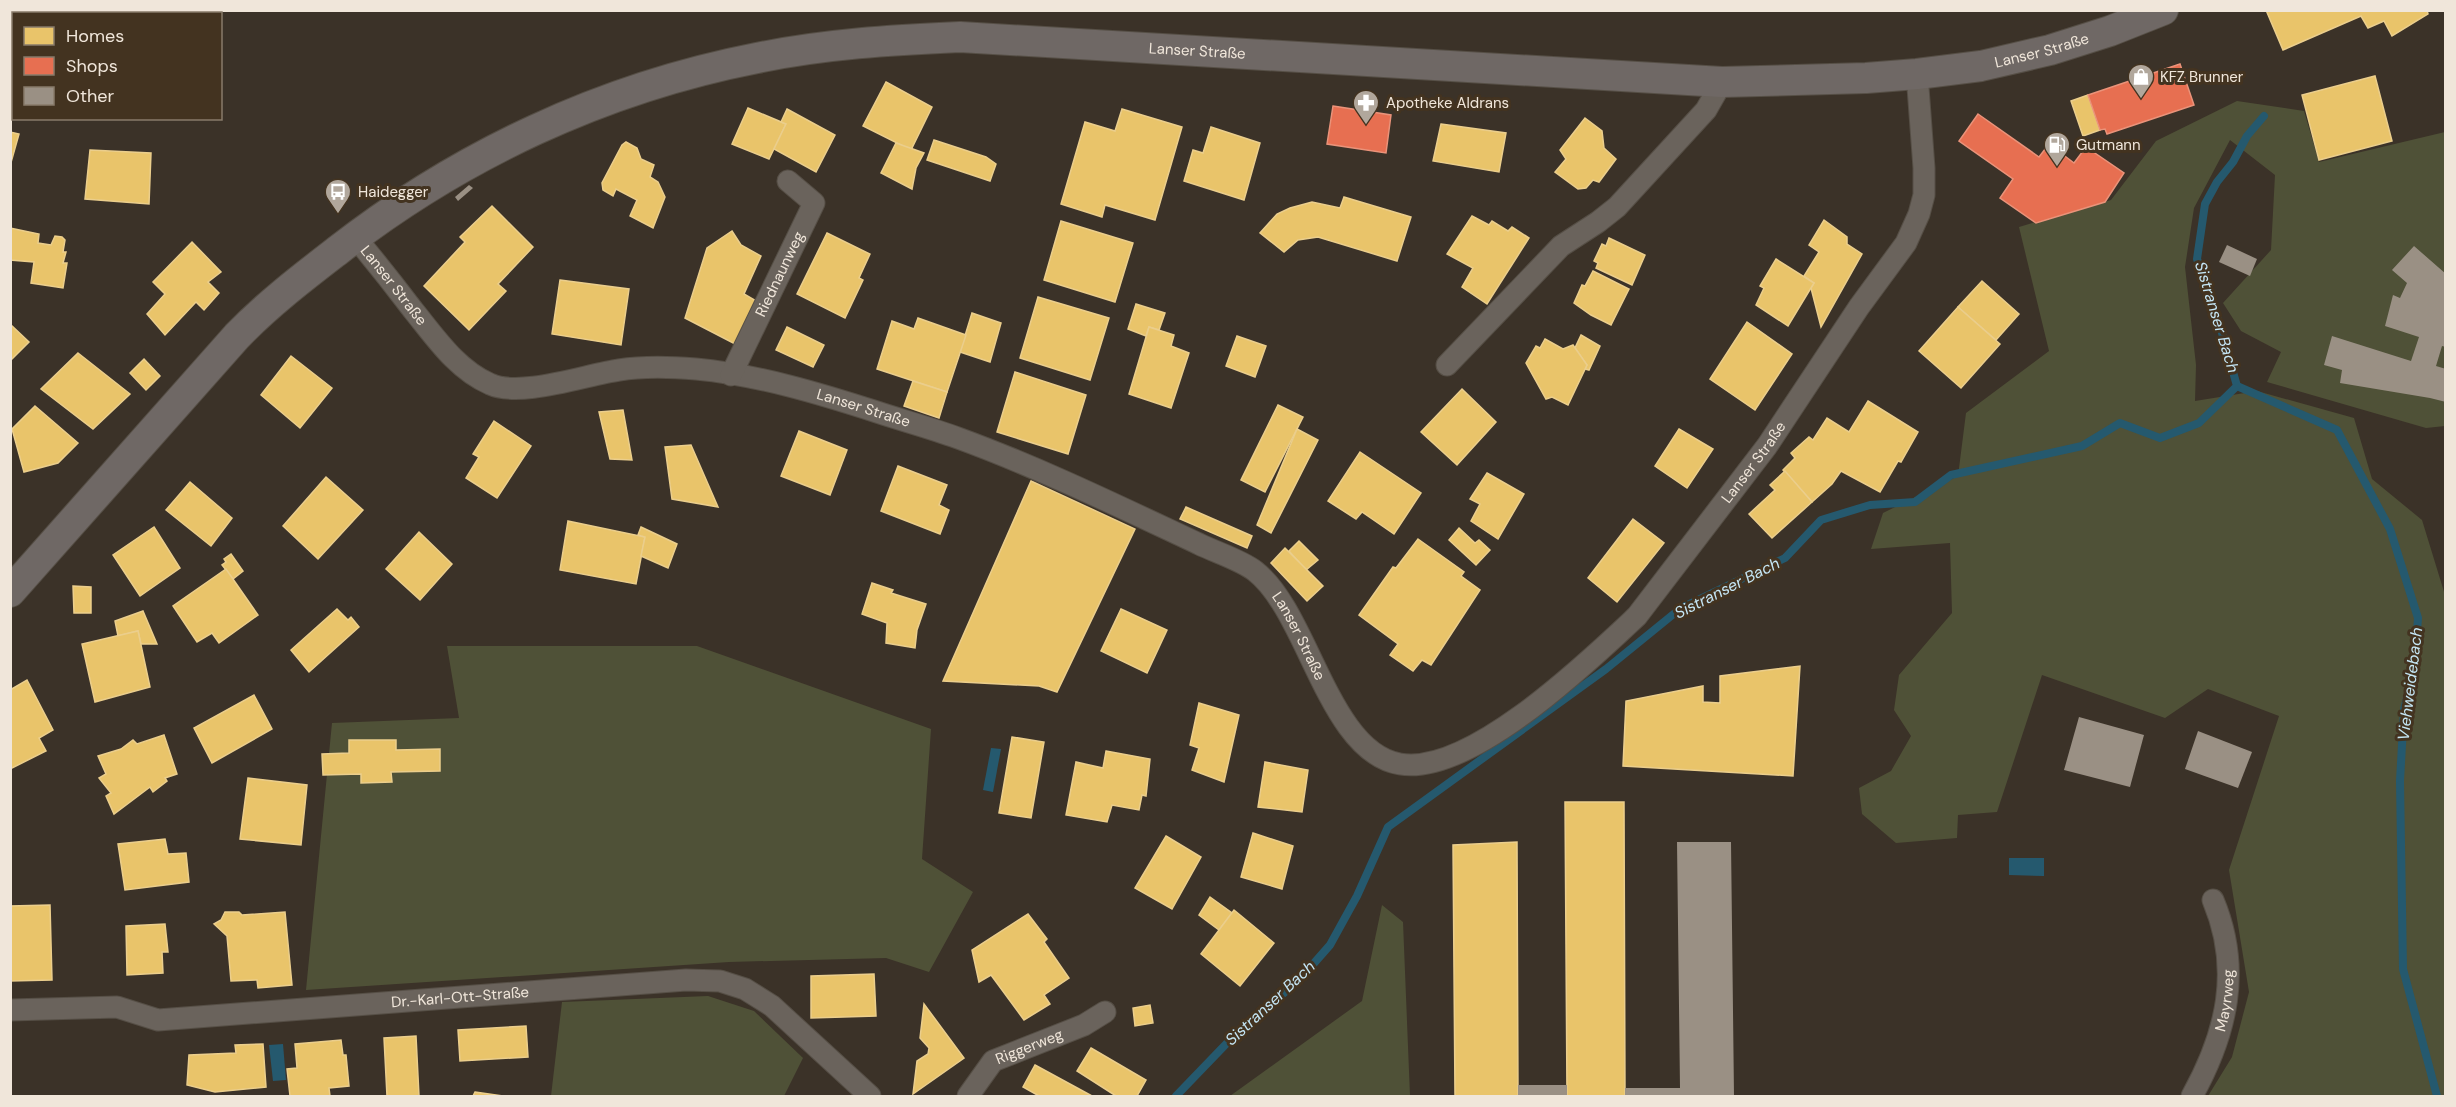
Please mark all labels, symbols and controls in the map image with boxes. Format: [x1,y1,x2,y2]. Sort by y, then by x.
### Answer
legend [12,12,222,120]
text: Homes [66,24,124,48]
street label: Lanser Straße [1993,28,2091,73]
street label: Lanser Straße [1148,38,1246,64]
text: Shops [66,54,118,78]
shop icon: KFZ Brunner [2126,62,2156,100]
place label: KFZ Brunner [2160,67,2244,87]
text: Other [66,84,115,108]
pharmacy icon: Apotheke Aldrans [1351,88,1381,126]
place label: Apotheke Aldrans [1386,93,1509,113]
fuel station icon: Gutmann [2042,130,2072,168]
place label: Gutmann [2076,135,2141,155]
bus stop icon: Haidegger [323,177,353,215]
place label: Haidegger [358,182,429,202]
street label: Riednaunweg [751,228,809,320]
street label: Lanser Straße [356,241,431,330]
water label: Sistranser Bach [2190,259,2244,375]
street label: Lanser Straße [814,384,913,432]
street label: Lanser Straße [1717,418,1790,507]
water label: Sistranser Bach [1671,552,1783,624]
street label: Lanser Straße [1267,588,1330,684]
water label: Viehweidebach [2393,626,2427,742]
water label: Sistranser Bach [1221,956,1319,1050]
street label: Mayrweg [2210,969,2238,1034]
street label: Dr.-Karl-Ott-Straße [390,982,530,1012]
street label: Riggerweg [993,1024,1066,1069]

